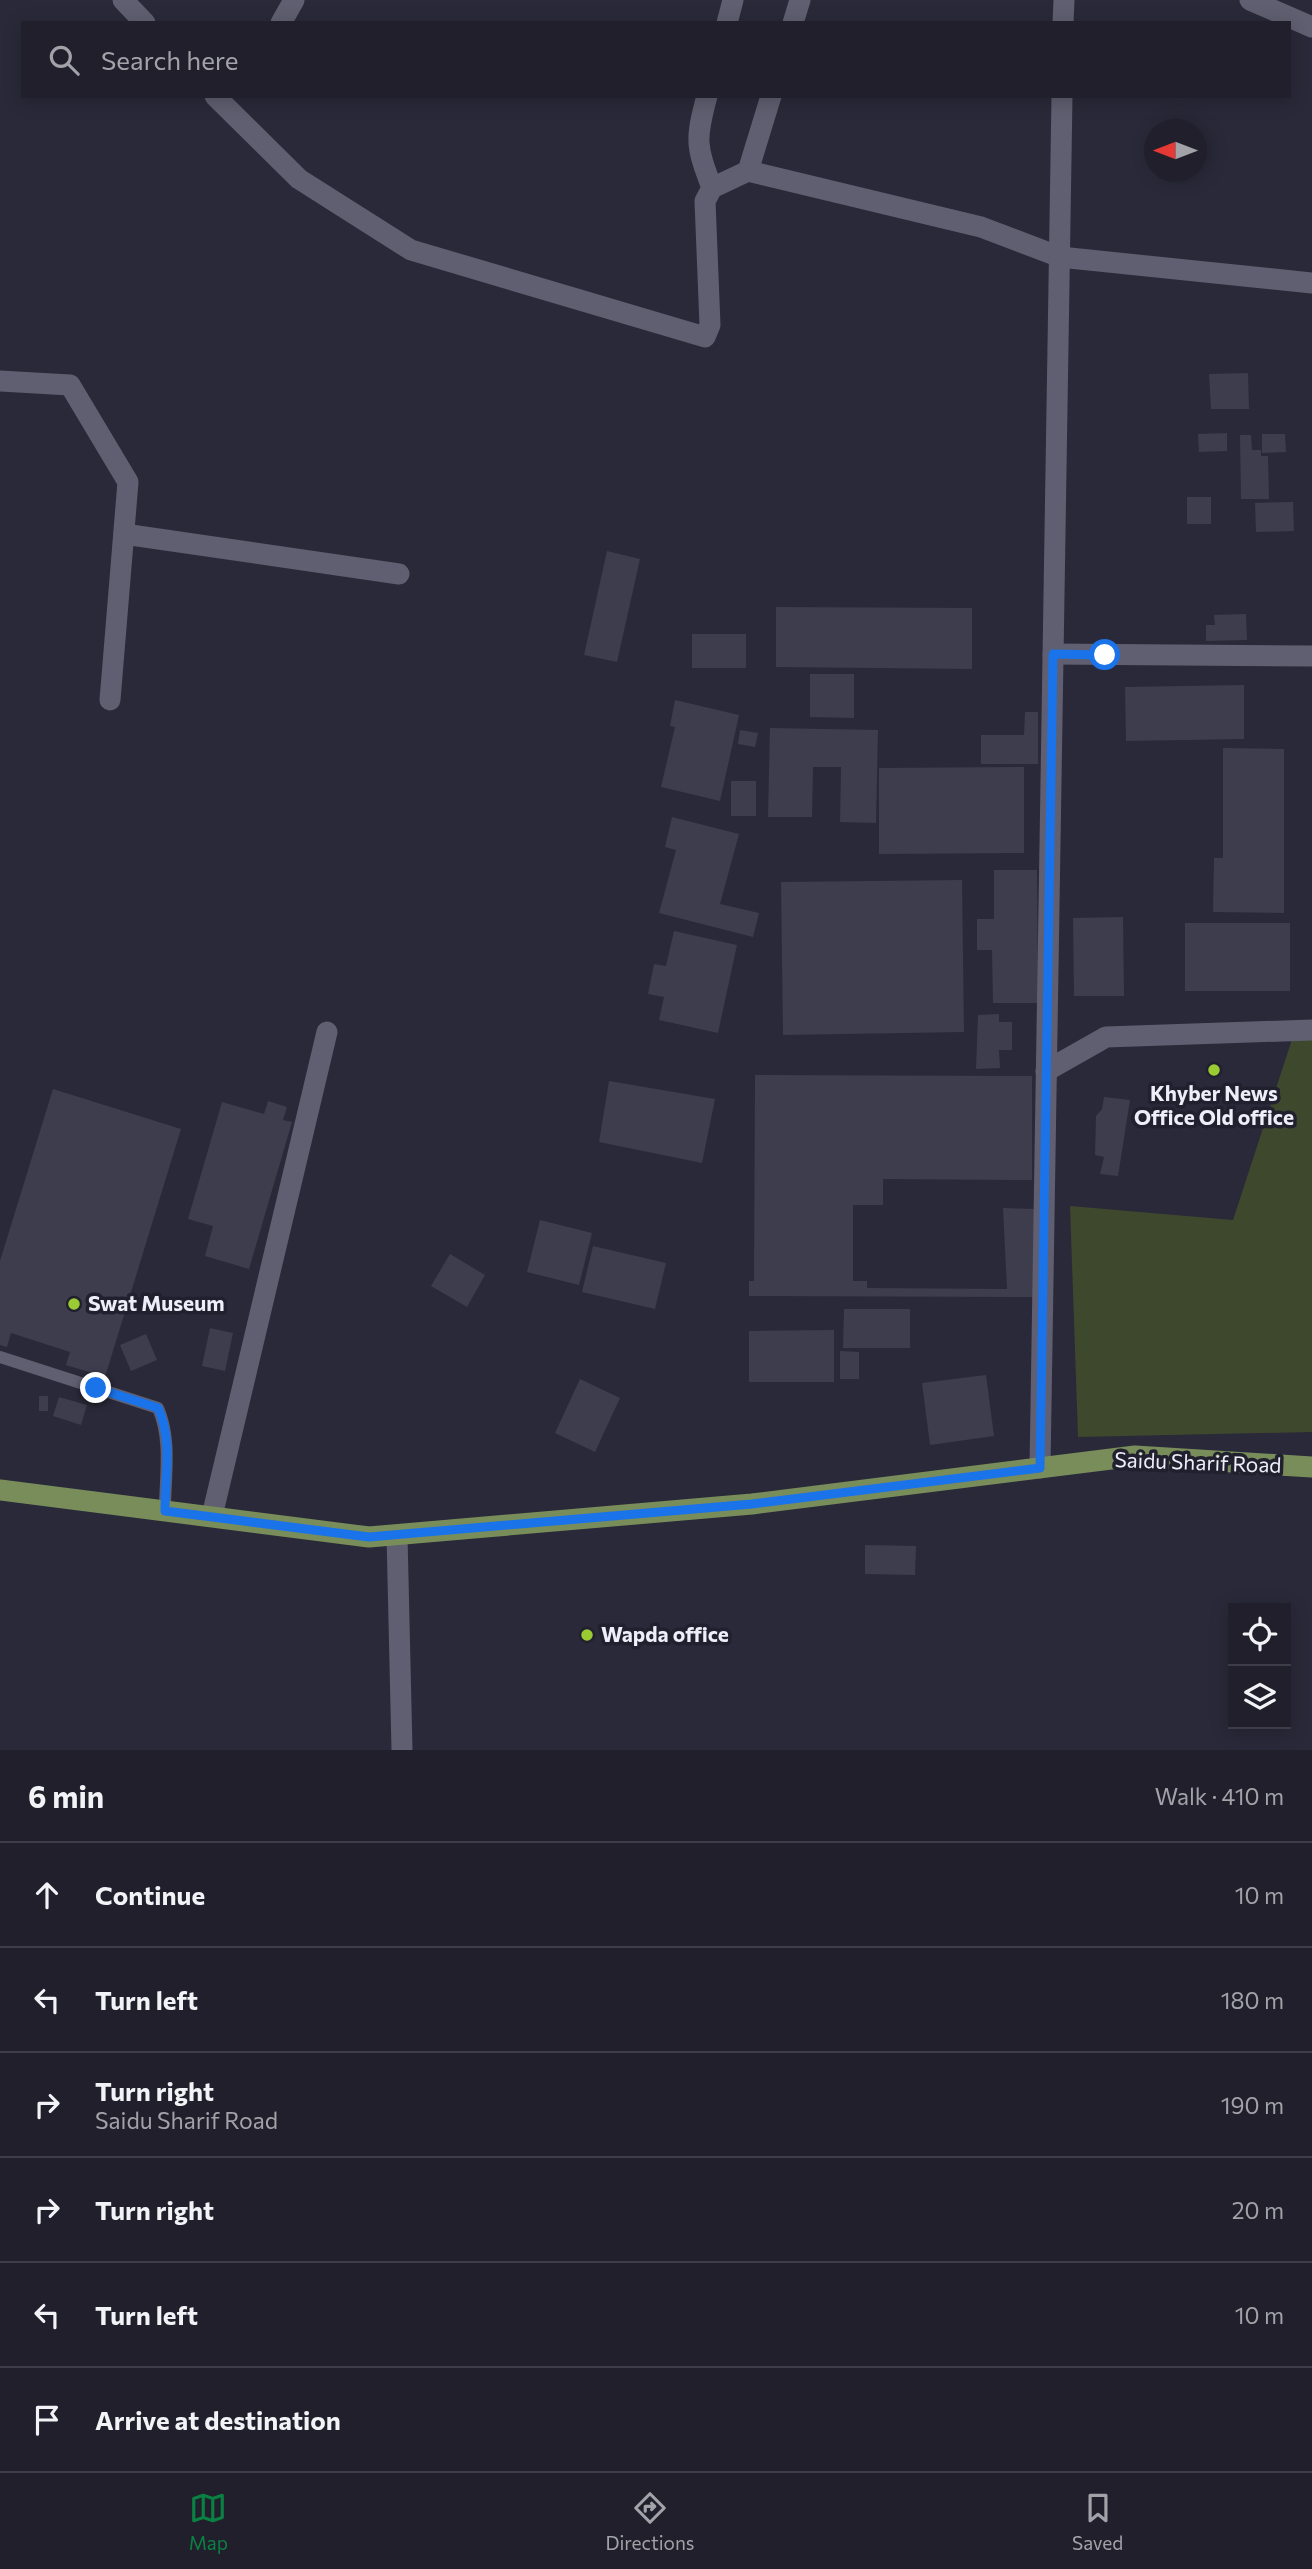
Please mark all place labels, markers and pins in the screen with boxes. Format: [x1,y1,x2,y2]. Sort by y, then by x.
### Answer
marker: Khyber News Office Old office [1206,1062,1222,1078]
place label: Khyber News Office Old office [1134,1080,1294,1129]
place label: Swat Museum [88,1290,224,1315]
marker: Swat Museum [66,1296,82,1312]
place label: Wapda office [601,1621,729,1646]
marker: Wapda office [579,1627,595,1643]

